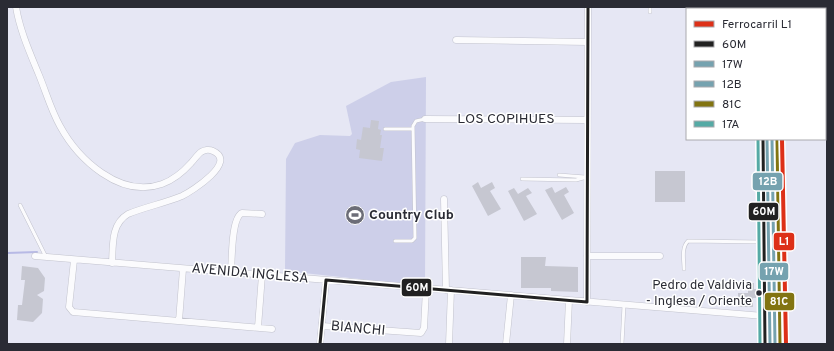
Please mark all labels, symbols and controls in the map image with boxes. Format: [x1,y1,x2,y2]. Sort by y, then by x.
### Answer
legend [686,8,826,140]
text: Ferrocarril L1 [722,17,792,33]
text: 60M [722,37,747,53]
text: 17W [722,57,743,73]
text: 12B [722,77,742,93]
text: 81C [722,97,742,113]
street label: LOS COPIHUES [457,111,555,128]
text: 17A [722,117,739,133]
line badge: 12B [752,172,783,191]
text: 12B [759,175,777,189]
line badge: 60M [748,202,779,221]
sports icon: Country Club [344,204,366,226]
text: 60M [753,205,775,219]
place label: Country Club [369,207,454,224]
line badge: L1 [773,232,795,251]
text: L1 [779,235,789,249]
street label: AVENIDA INGLESA [191,260,309,288]
line badge: 17W [759,262,789,281]
text: 17W [764,265,784,279]
line badge: 60M [401,278,432,297]
place label: Pedro de Valdivia - Inglesa / Oriente [646,278,752,310]
text: 60M [406,281,428,295]
marker: Pedro de Valdivia - Inglesa / Oriente [754,288,764,298]
line badge: 81C [764,292,795,311]
text: 81C [770,295,788,309]
street label: BIANCHI [330,318,386,340]

